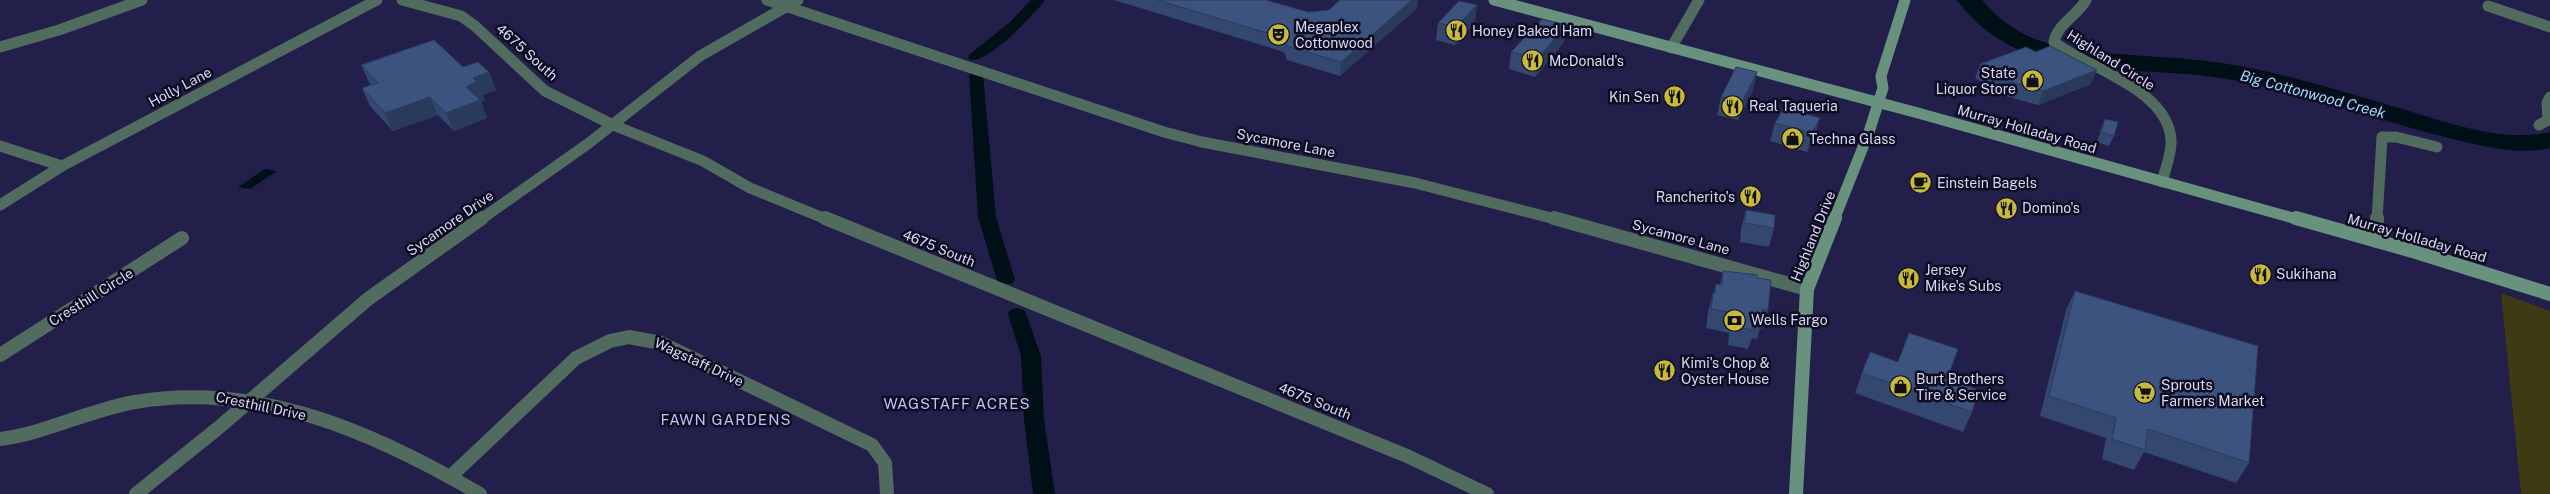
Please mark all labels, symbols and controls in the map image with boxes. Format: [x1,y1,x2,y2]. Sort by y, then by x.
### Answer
place label: Megaplex Cottonwood [1295,19,1373,51]
restaurant icon: Honey Baked Ham [1444,19,1468,43]
street label: 4675 South [493,20,561,84]
theatre icon: Megaplex Cottonwood [1267,23,1291,47]
place label: Honey Baked Ham [1472,23,1592,39]
street label: Highland Circle [2064,27,2158,93]
restaurant icon: McDonald's [1521,49,1545,73]
place label: McDonald's [1549,53,1624,69]
street label: Holly Lane [146,64,214,110]
place label: State Liquor Store [1936,65,2016,97]
water label: Big Cottonwood Creek [2238,66,2388,122]
shop icon: State Liquor Store [2020,69,2044,93]
restaurant icon: Kin Sen [1663,85,1687,109]
place label: Kin Sen [1609,89,1659,105]
restaurant icon: Real Taqueria [1721,94,1745,118]
place label: Real Taqueria [1749,98,1838,114]
street label: Murray Holladay Road [1956,101,2098,157]
street label: Sycamore Lane [1235,126,1337,160]
shop icon: Techna Glass [1781,127,1805,151]
place label: Techna Glass [1809,131,1895,147]
cafe icon: Einstein Bagels [1909,171,1933,195]
place label: Einstein Bagels [1937,175,2037,191]
restaurant icon: Rancherito's [1739,185,1763,209]
street label: Sycamore Drive [404,187,497,259]
street label: Highland Drive [1788,188,1838,284]
place label: Rancherito's [1656,189,1735,205]
restaurant icon: Domino's [1994,196,2018,220]
place label: Domino's [2022,200,2080,216]
street label: Murray Holladay Road [2346,210,2488,266]
street label: Sycamore Lane [1630,216,1732,258]
street label: 4675 South [900,226,978,270]
place label: Jersey Mike's Subs [1925,262,2001,294]
restaurant icon: Sukihana [2248,262,2272,286]
street label: Cresthill Circle [46,265,136,329]
restaurant icon: Jersey Mike's Subs [1897,266,1921,290]
place label: Sukihana [2276,266,2337,282]
bank icon: Wells Fargo [1723,308,1747,332]
place label: Wells Fargo [1751,312,1828,328]
street label: Wagstaff Drive [652,334,746,390]
place label: Kimi's Chop & Oyster House [1681,355,1770,387]
restaurant icon: Kimi's Chop & Oyster House [1653,359,1677,383]
place label: Burt Brothers Tire & Service [1916,371,2007,403]
shop icon: Burt Brothers Tire & Service [1888,375,1912,399]
place label: Sprouts Farmers Market [2161,377,2264,409]
street label: 4675 South [1276,379,1354,423]
supermarket icon: Sprouts Farmers Market [2133,381,2157,405]
street label: Cresthill Drive [214,389,308,423]
district label: WAGSTAFF ACRES [883,395,1031,412]
district label: FAWN GARDENS [660,411,792,428]

